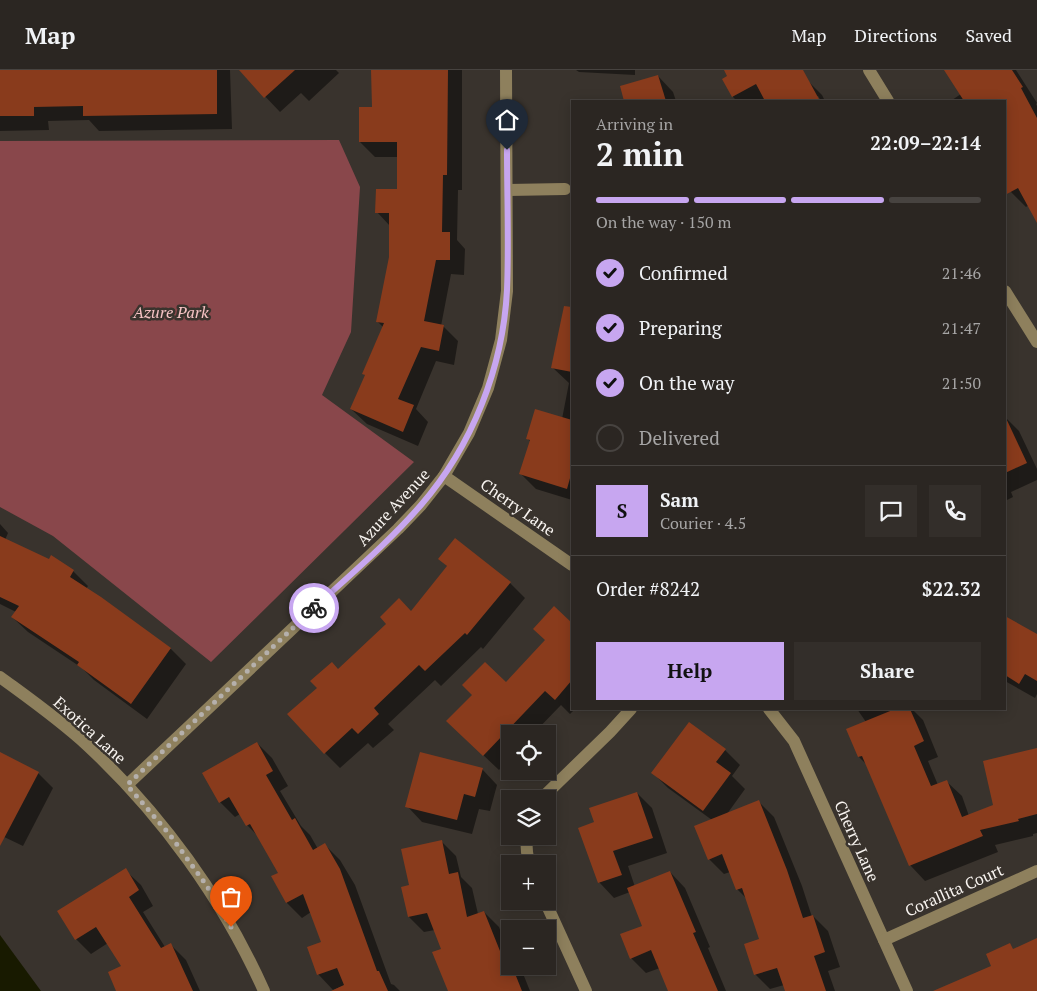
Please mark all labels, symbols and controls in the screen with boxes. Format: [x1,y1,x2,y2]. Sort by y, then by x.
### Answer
text: Map [25,19,75,51]
text: Map [791,23,826,47]
text: Directions [854,23,937,47]
text: Saved [965,23,1012,47]
pin [486,99,528,150]
icon: home [493,106,521,134]
text: Arriving in [596,113,673,135]
text: 22:09–22:14 [870,130,981,155]
text: 2 min [596,133,684,175]
text: On the way · 150 m [596,211,731,233]
icon: check [596,259,624,287]
text: Confirmed [639,260,728,285]
text: 21:46 [942,262,981,284]
park label: Azure Park [132,301,209,323]
icon: check [596,314,624,342]
text: Preparing [639,315,722,340]
text: 21:47 [942,317,981,339]
icon: check [596,369,624,397]
text: On the way [639,370,734,395]
text: 21:50 [942,372,981,394]
text: Delivered [639,425,720,450]
street label: Azure Avenue [352,464,434,550]
street label: Cherry Lane [476,473,560,541]
button: chat [865,485,917,537]
button: phone [929,485,981,537]
text: Sam [660,487,699,512]
text: S [617,498,627,523]
text: Courier · 4.5 [660,512,746,534]
text: Order #8242 [596,576,700,601]
text: $22.32 [922,576,981,601]
courier [289,583,339,633]
icon: bike [300,594,328,622]
button: Help [596,642,784,700]
button: Share [794,642,981,700]
street label: Exotica Lane [49,691,131,769]
map controls [501,725,556,975]
button: locate [501,725,556,780]
button: layers [501,790,556,845]
street label: Cherry Lane [829,797,885,885]
button: + [501,855,556,910]
street label: Corallita Court [901,858,1007,921]
pin [210,876,252,927]
icon: bag [217,883,245,911]
button: − [501,920,556,975]

